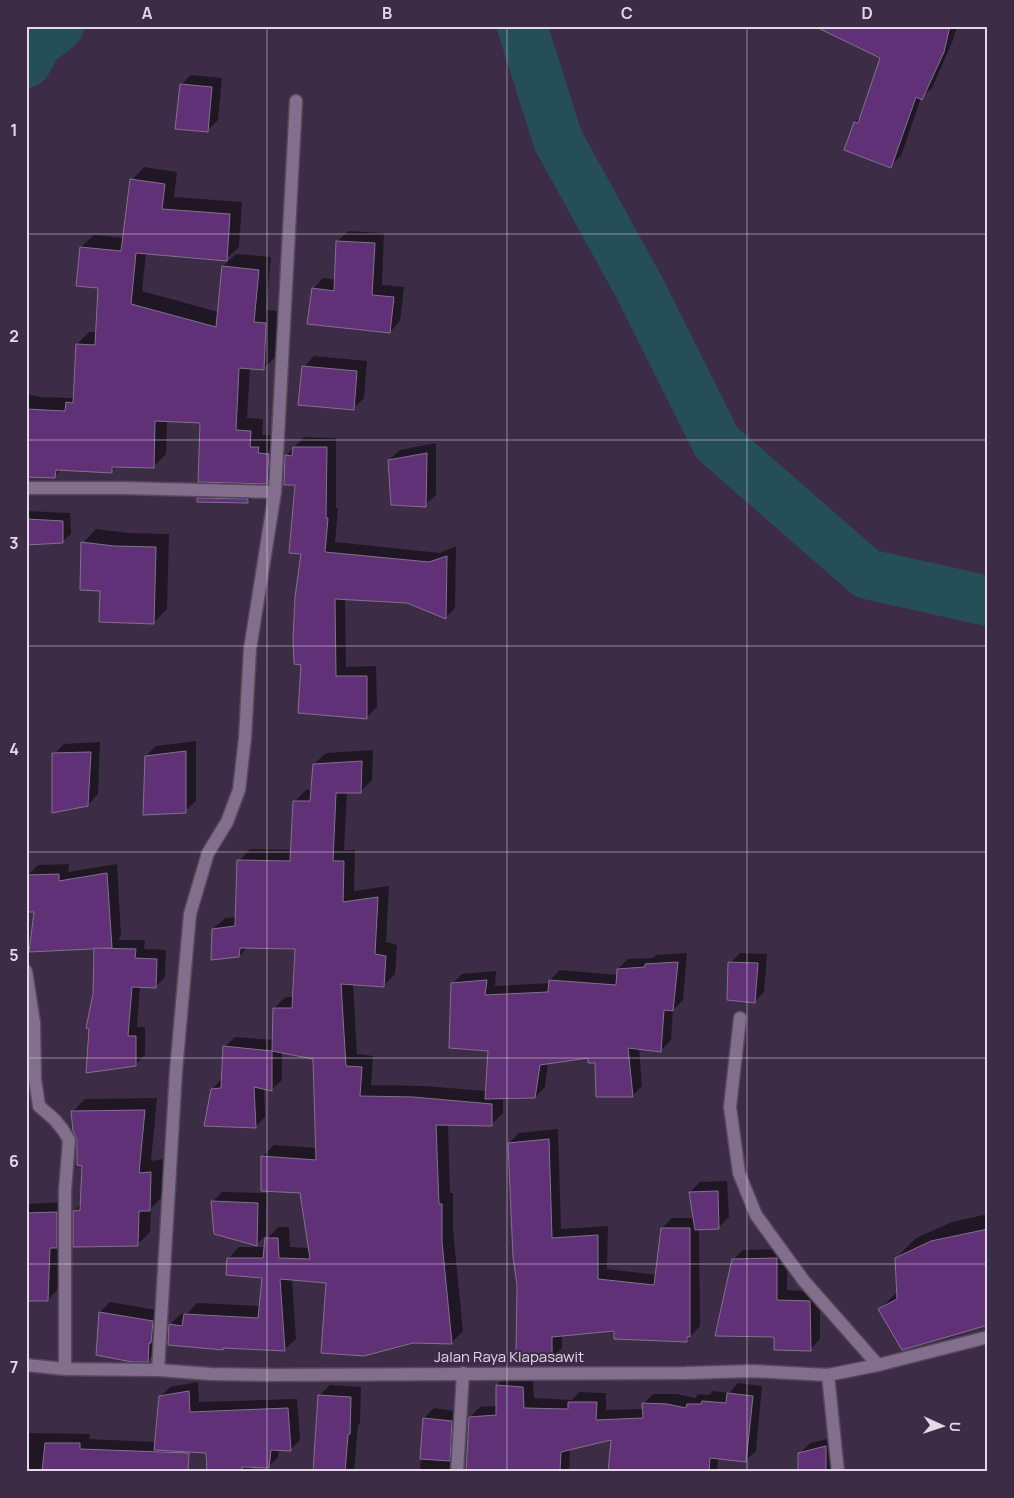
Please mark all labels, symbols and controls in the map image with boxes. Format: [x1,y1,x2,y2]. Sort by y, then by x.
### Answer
text: A [142,2,153,24]
text: B [382,2,392,24]
text: C [621,2,633,24]
text: D [861,2,873,24]
text: 1 [10,119,18,141]
text: 2 [9,325,19,347]
text: 3 [9,532,19,554]
text: 4 [9,738,19,760]
text: 5 [9,944,19,966]
text: 6 [9,1150,19,1172]
street label: Jalan Raya Klapasawit [434,1346,584,1367]
text: 7 [10,1356,18,1378]
north arrow [916,1400,966,1450]
text: U [946,1421,965,1432]

